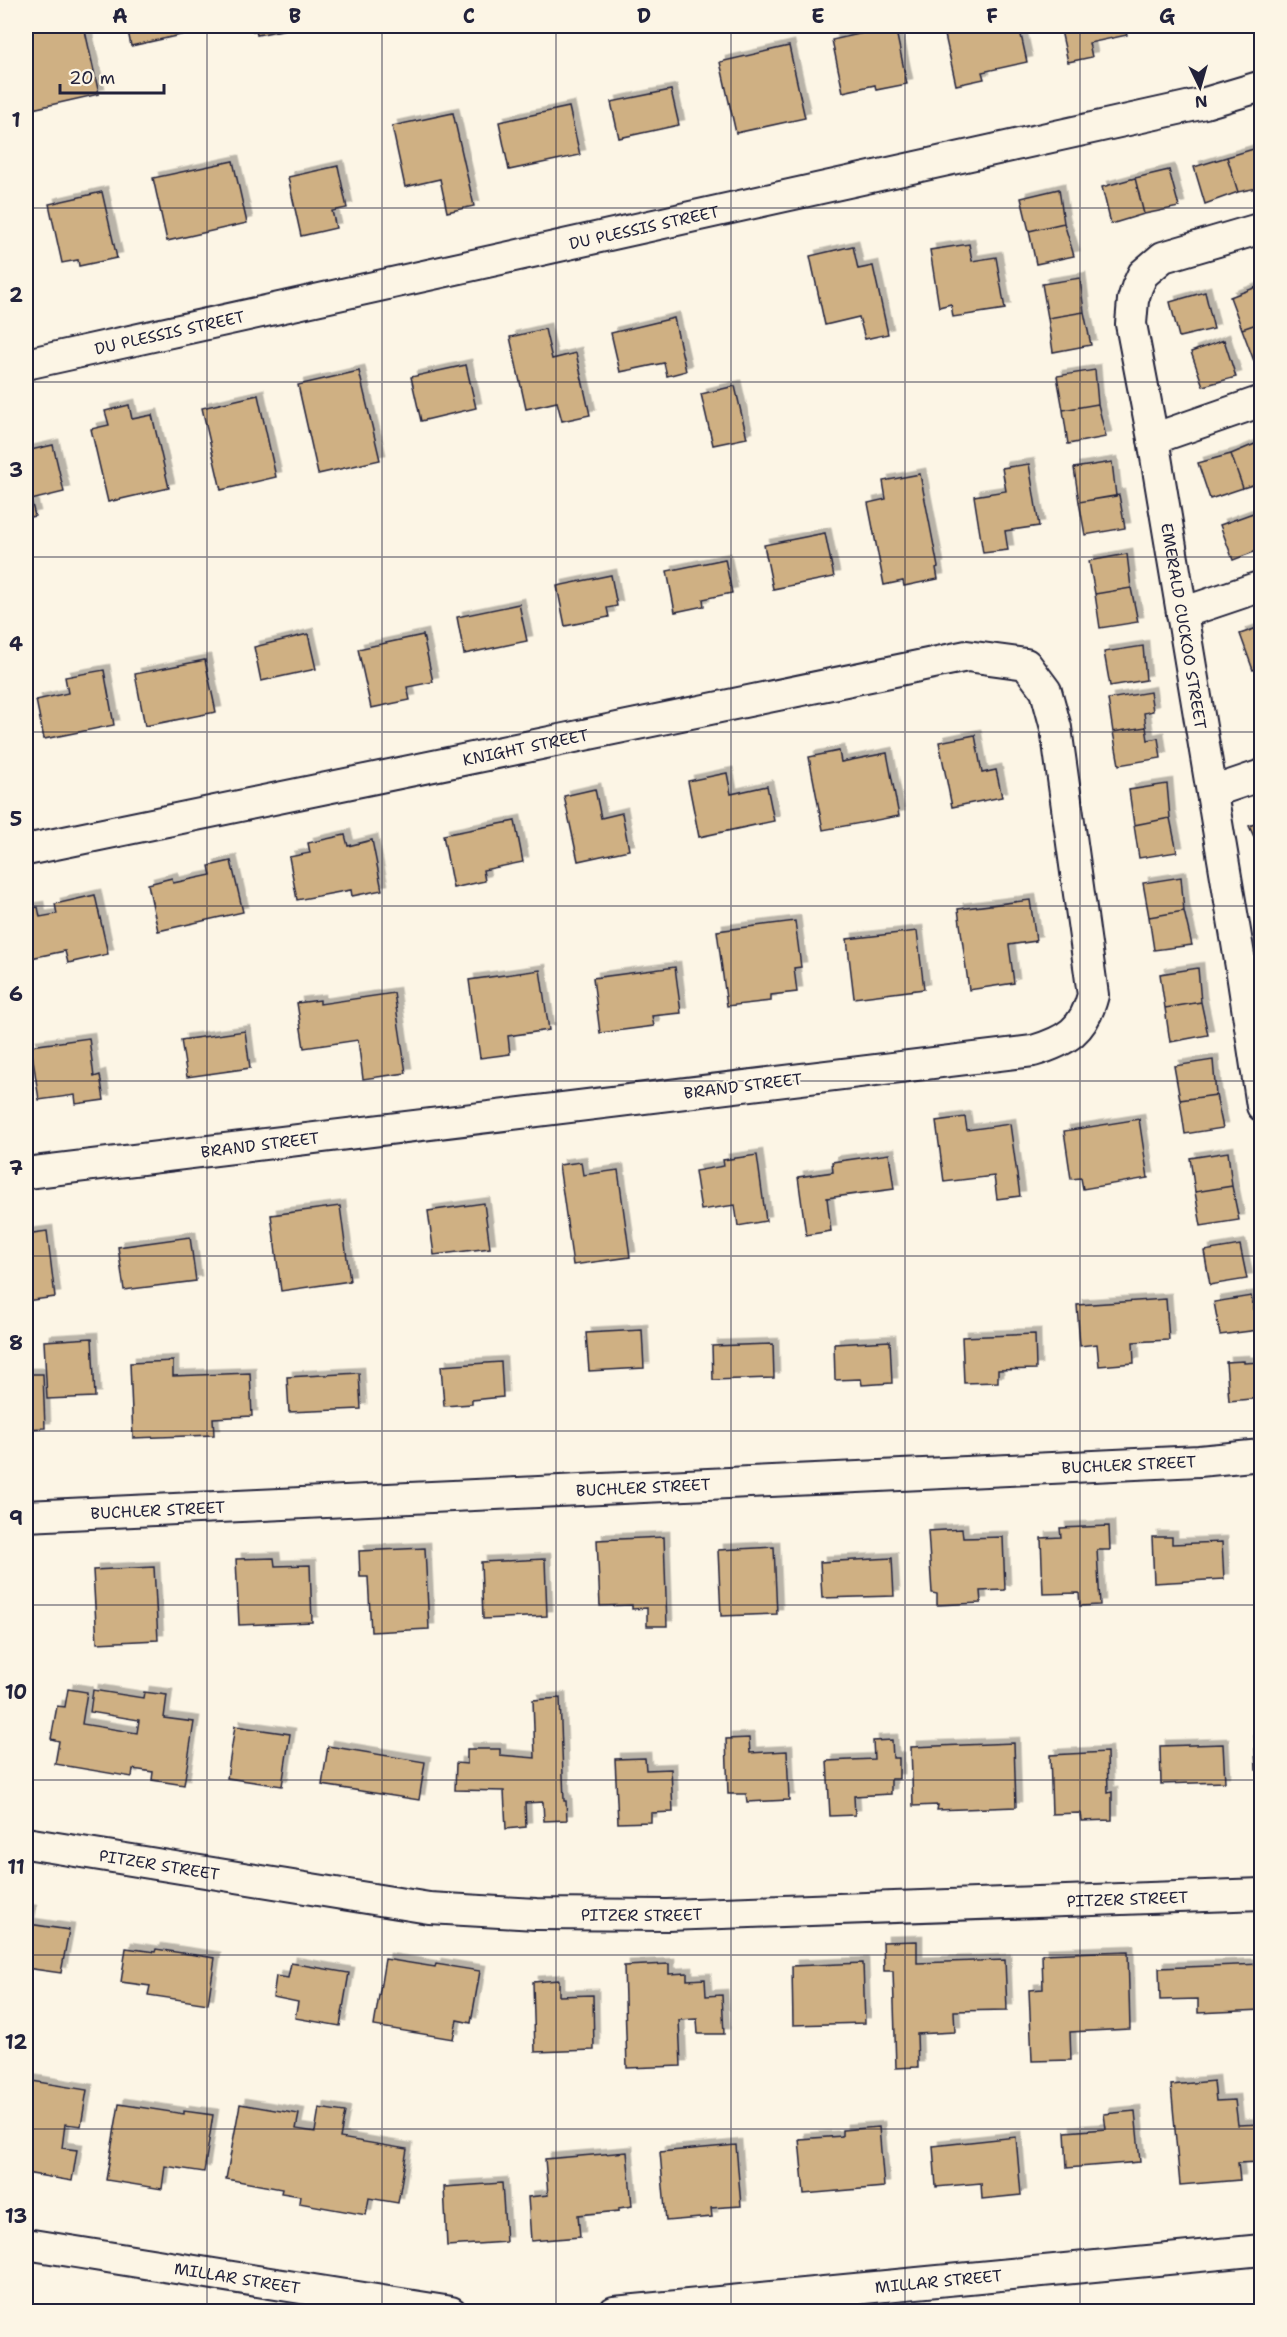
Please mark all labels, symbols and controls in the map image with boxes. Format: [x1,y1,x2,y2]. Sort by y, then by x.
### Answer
text: A [112,3,128,29]
text: B [289,3,301,29]
text: C [463,3,475,29]
text: D [637,3,651,29]
text: E [811,3,825,29]
text: F [986,3,998,29]
text: G [1159,3,1175,29]
scale bar [60,57,164,95]
north arrow [1170,57,1230,117]
text: 20 m [69,66,115,90]
text: N [1194,90,1208,112]
text: 1 [11,107,21,133]
street label: DU PLESSIS STREET [567,200,721,254]
text: 2 [9,282,23,308]
street label: DU PLESSIS STREET [93,305,247,359]
text: 3 [9,457,23,483]
street label: EMERALD CUCKOO STREET [1157,521,1212,731]
text: 4 [9,631,23,657]
street label: KNIGHT STREET [461,724,590,770]
text: 5 [10,806,22,832]
text: 6 [9,981,23,1007]
street label: BRAND STREET [683,1068,804,1104]
street label: BRAND STREET [200,1127,321,1163]
text: 7 [9,1155,23,1181]
text: 8 [9,1330,23,1356]
street label: BUCHLER STREET [1061,1451,1197,1478]
street label: BUCHLER STREET [576,1473,711,1501]
street label: BUCHLER STREET [90,1496,226,1523]
text: 9 [9,1505,23,1531]
text: 10 [5,1679,27,1705]
street label: PITZER STREET [97,1844,221,1885]
text: 11 [7,1854,25,1880]
street label: PITZER STREET [1066,1886,1189,1911]
street label: PITZER STREET [581,1903,703,1926]
text: 12 [5,2029,27,2055]
text: 13 [5,2203,27,2229]
street label: MILLAR STREET [173,2257,302,2298]
street label: MILLAR STREET [874,2264,1003,2297]

